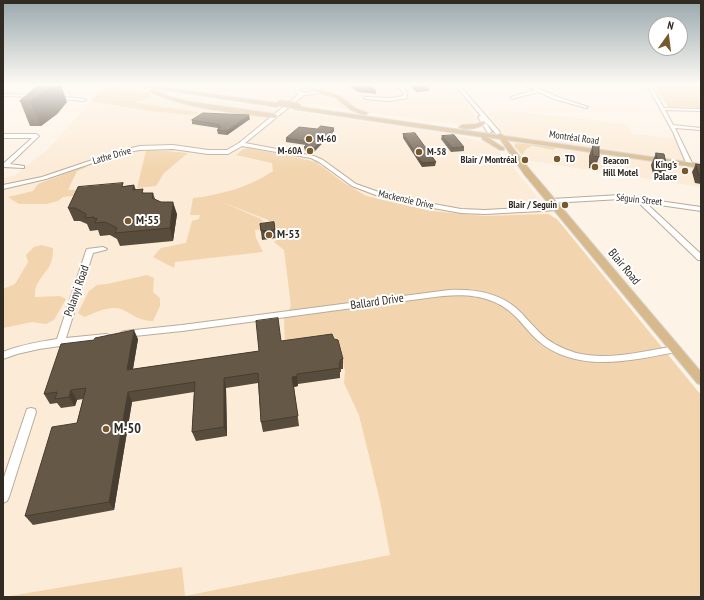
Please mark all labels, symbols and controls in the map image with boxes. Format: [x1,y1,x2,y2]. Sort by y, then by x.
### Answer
north arrow [648,16,688,56]
text: N [666,18,675,33]
street label: Montréal Road [548,129,600,147]
place label: M-60 [317,133,336,145]
marker: M-60 [304,134,314,144]
street label: Lathe Drive [91,145,133,167]
place label: M-60A [278,145,302,157]
marker: M-60A [305,146,315,156]
place label: M-58 [427,146,446,158]
marker: M-58 [414,147,424,157]
place label: TD [565,153,575,165]
place label: Blair / Montréal [461,154,517,166]
marker: TD [552,154,562,164]
marker: Blair / Montréal [520,155,530,165]
place label: Beacon Hill Motel [603,155,638,178]
place label: King's Palace [654,159,677,182]
marker: Beacon Hill Motel [590,162,600,172]
marker: King's Palace [680,166,690,176]
street label: Mackenzie Drive [377,188,435,212]
street label: Séguin Street [615,192,663,208]
place label: Blair / Seguin [508,199,557,211]
marker: Blair / Seguin [560,200,570,210]
place label: M-55 [136,214,159,228]
marker: M-55 [123,216,133,226]
place label: M-53 [277,228,300,242]
marker: M-53 [264,230,274,240]
street label: Blair Road [605,246,643,288]
street label: Polanyi Road [62,263,92,319]
street label: Ballard Drive [349,291,405,313]
place label: M-50 [114,421,141,437]
marker: M-50 [101,424,111,434]

